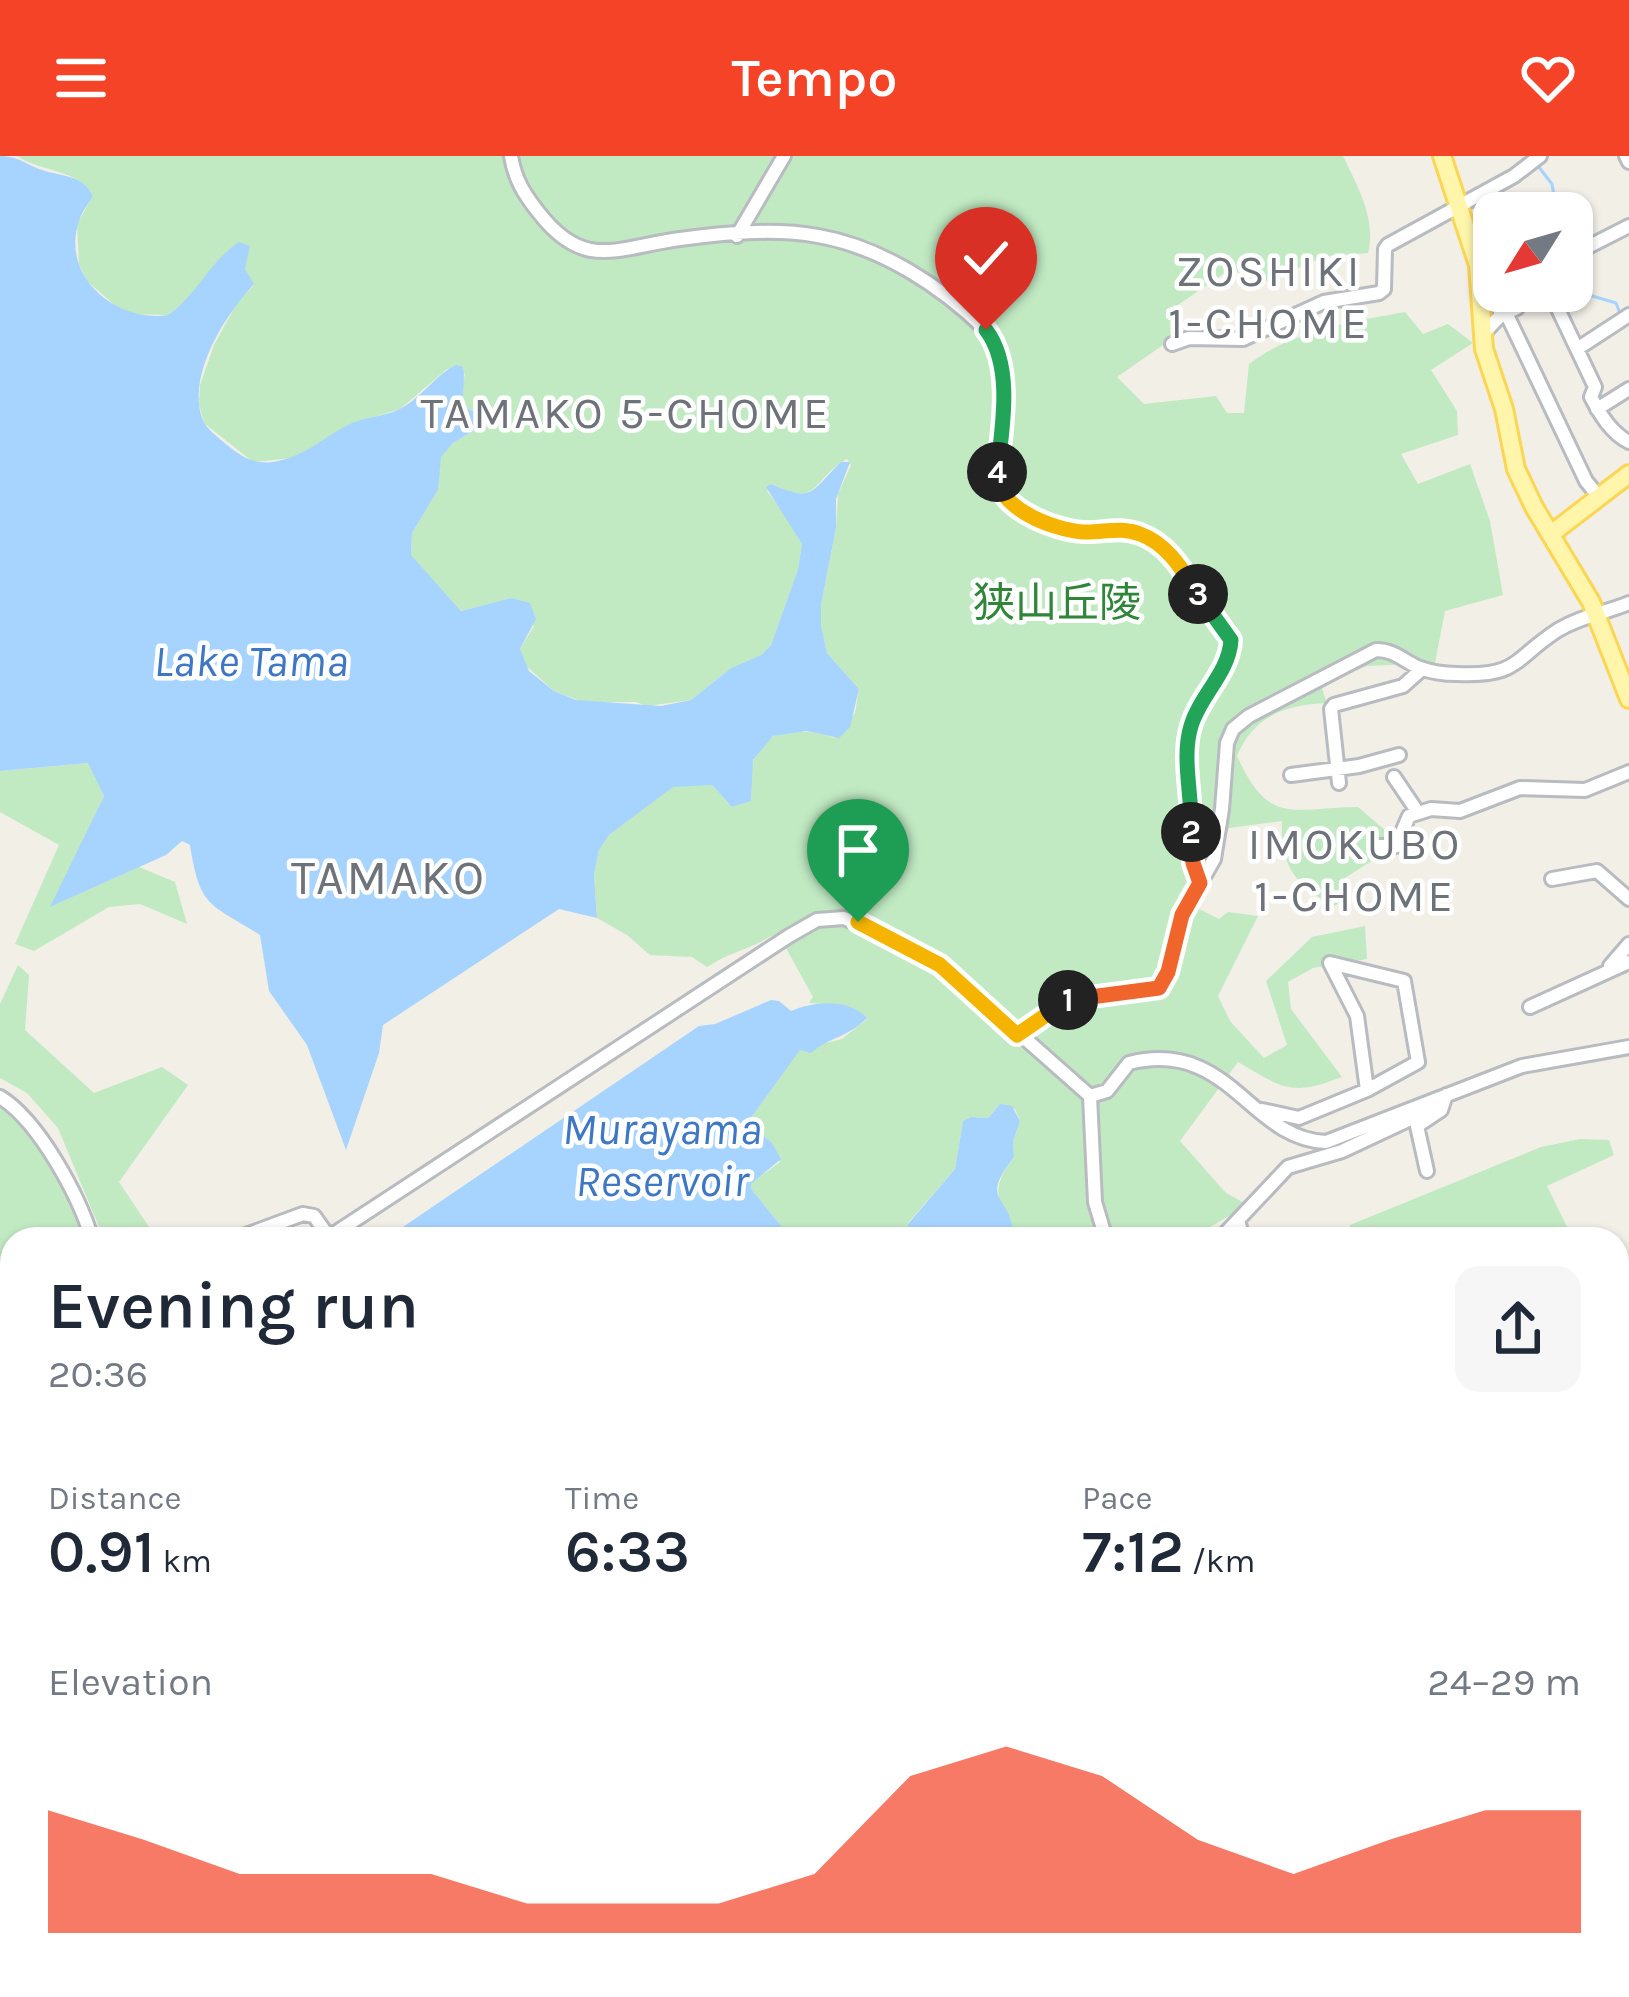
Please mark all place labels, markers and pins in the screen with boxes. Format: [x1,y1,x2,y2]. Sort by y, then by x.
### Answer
pin [935,207,1037,330]
pin: 4 [967,442,1027,502]
pin: 3 [1168,564,1228,624]
pin [807,799,909,922]
pin: 2 [1161,802,1221,862]
pin: 1 [1038,970,1098,1030]

